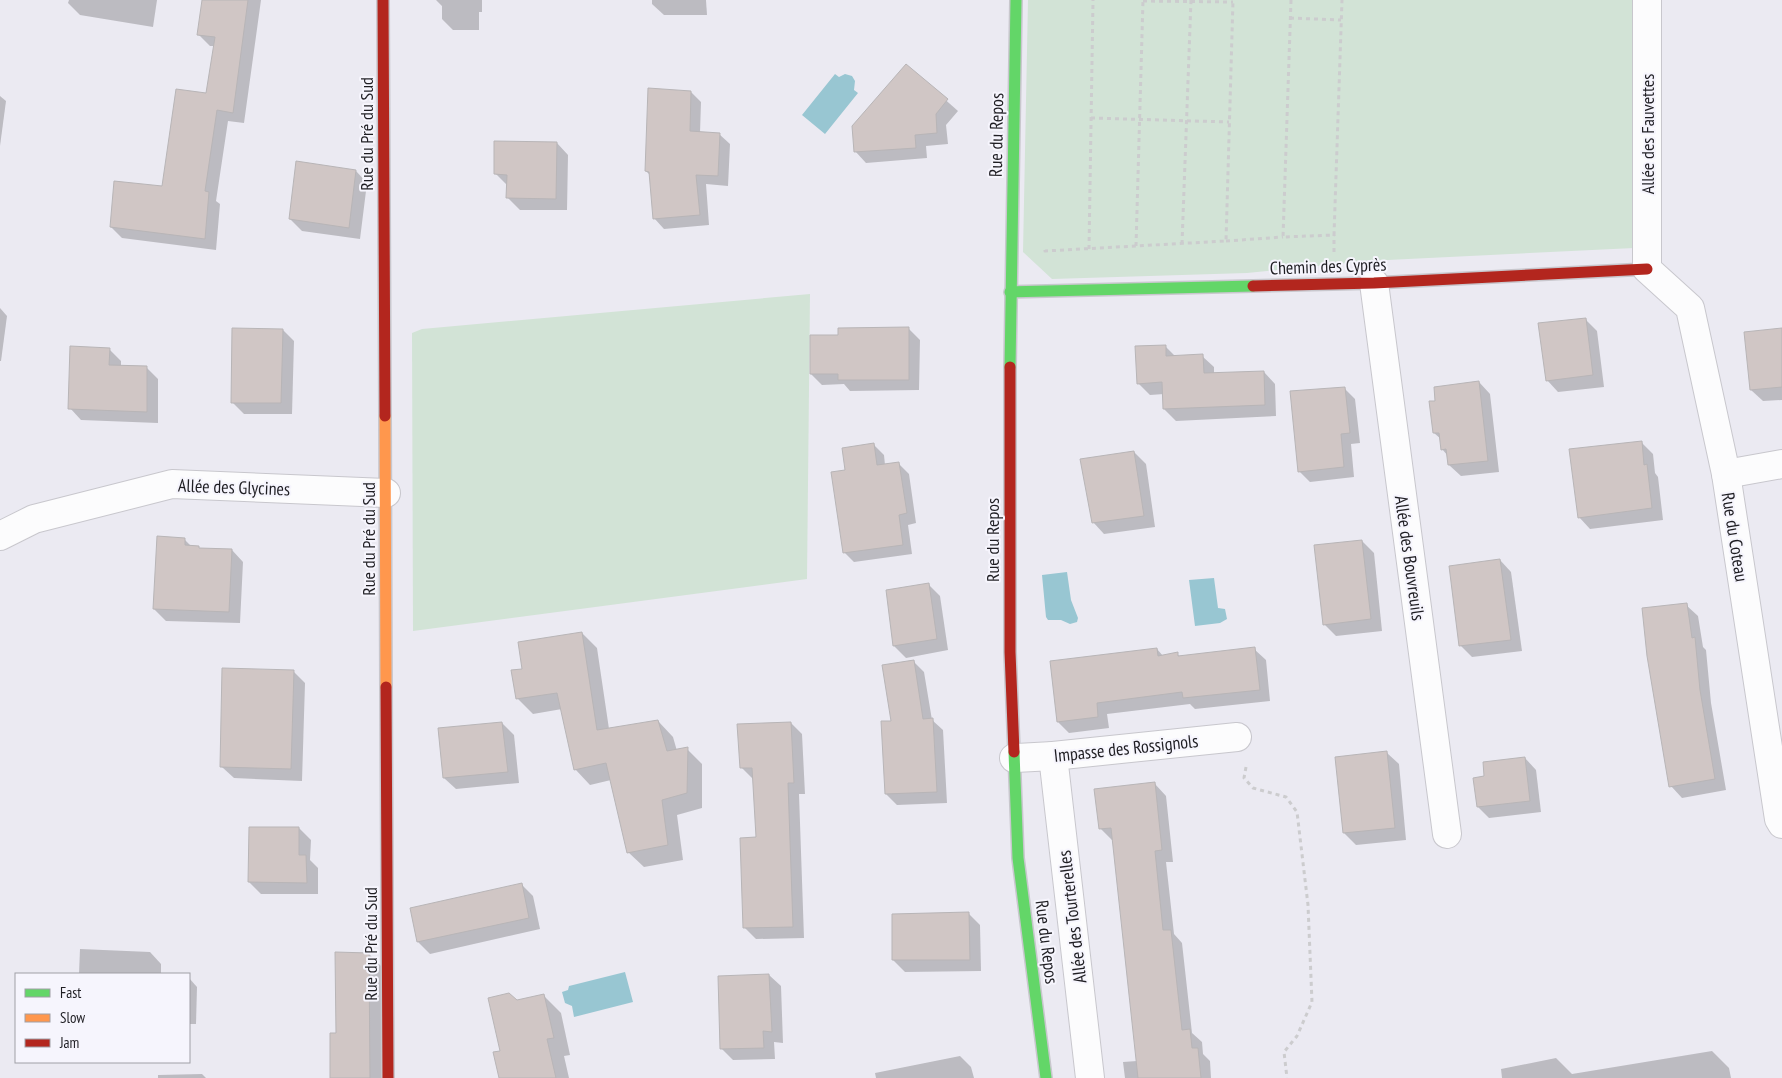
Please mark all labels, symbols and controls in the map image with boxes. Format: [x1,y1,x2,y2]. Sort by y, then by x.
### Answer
street label: Allée des Fauvettes [1636,74,1659,194]
street label: Rue du Pré du Sud [355,77,378,191]
street label: Rue du Repos [984,93,1008,177]
street label: Chemin des Cyprès [1269,252,1387,280]
street label: Allée des Glycines [178,474,290,500]
street label: Rue du Pré du Sud [357,482,380,596]
street label: Rue du Coteau [1717,491,1753,583]
street label: Allée des Bouvreuils [1390,494,1430,622]
street label: Rue du Repos [981,498,1004,582]
street label: Impasse des Rossignols [1053,729,1199,767]
street label: Allée des Tourterelles [1052,849,1092,985]
street label: Rue du Pré du Sud [359,887,382,1001]
street label: Rue du Repos [1030,899,1064,985]
legend [15,973,190,1063]
text: Fast [60,983,81,1002]
text: Slow [60,1008,85,1027]
text: Jam [59,1033,79,1052]

